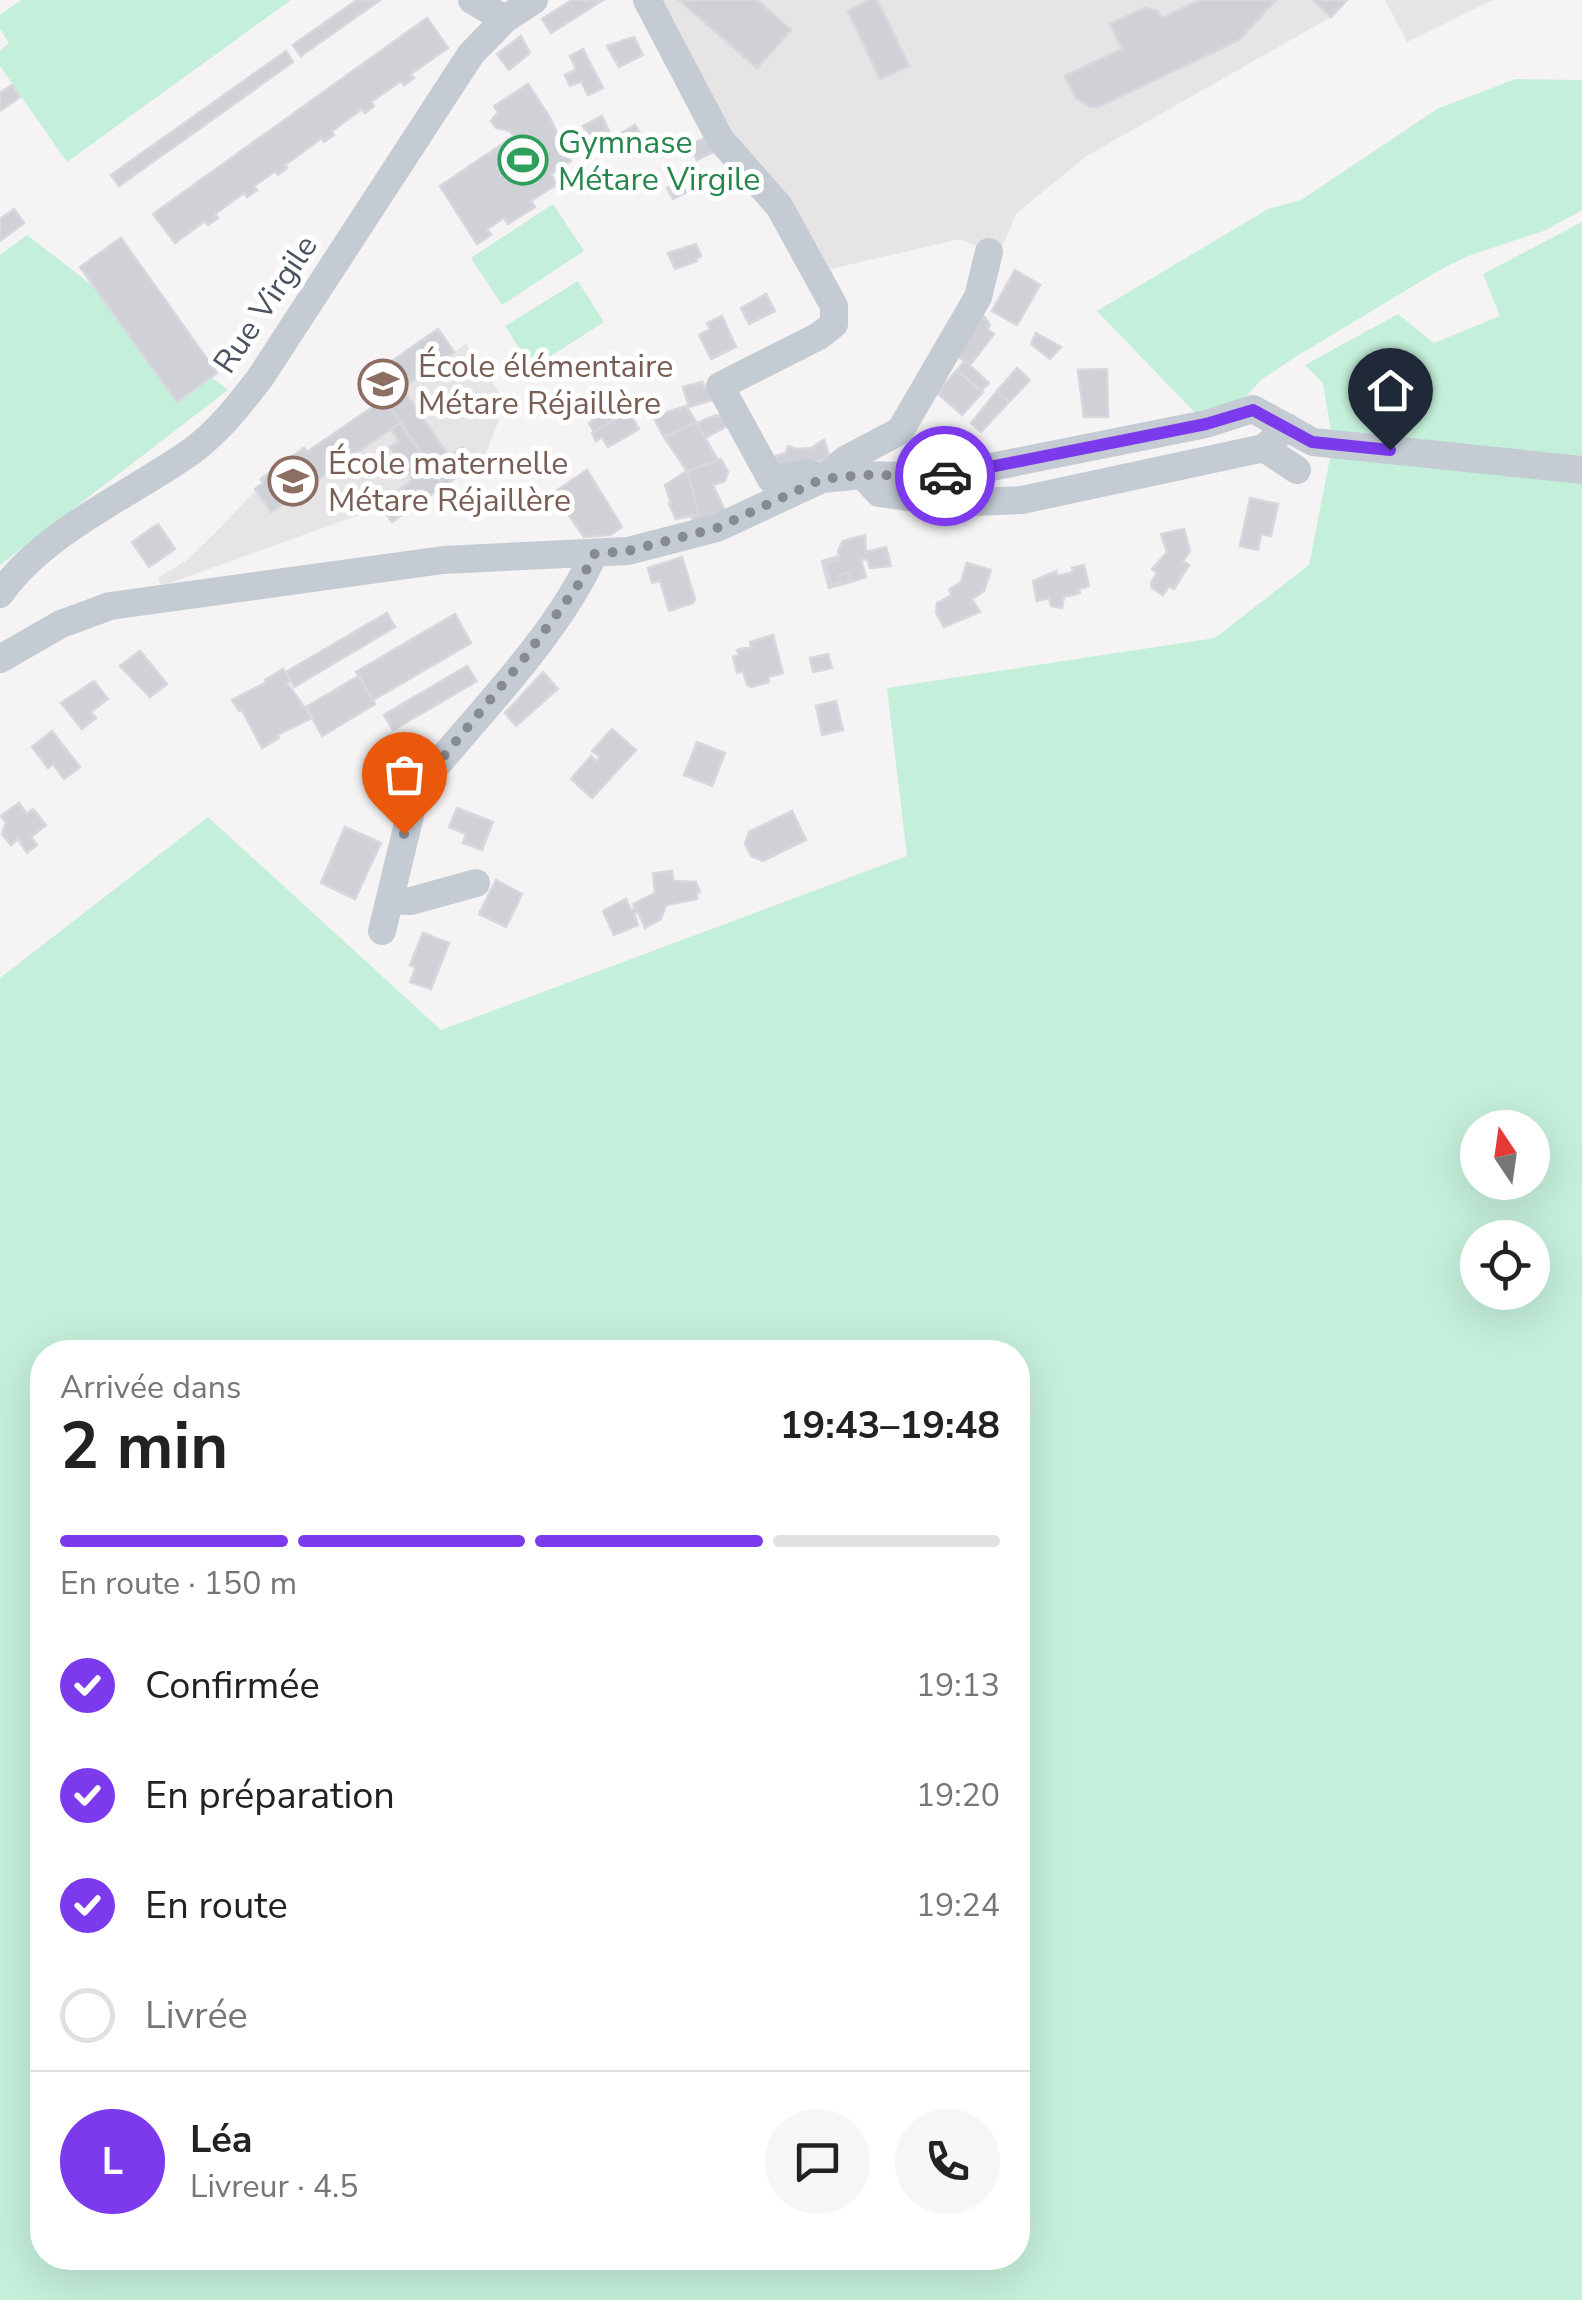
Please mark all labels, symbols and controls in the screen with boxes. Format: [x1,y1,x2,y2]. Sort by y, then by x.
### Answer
place label: Gymnase Métare Virgile [558,121,760,201]
sports icon: Gymnase Métare Virgile [497,134,549,186]
street label: Rue Virgile [203,227,327,382]
place label: École élémentaire Métare Réjaillère [418,345,673,425]
pin [1348,348,1433,451]
school or university icon: École élémentaire Métare Réjaillère [357,358,409,410]
icon: home [1363,363,1418,418]
courier [895,426,995,526]
place label: École maternelle Métare Réjaillère [328,442,571,522]
icon: car [918,449,973,504]
school or university icon: École maternelle Métare Réjaillère [267,455,319,507]
pin [362,732,447,835]
icon: bag [377,747,432,802]
north arrow [1460,1110,1550,1200]
map controls [1460,1110,1550,1310]
button: locate [1460,1220,1550,1310]
text: Arrivée dans [60,1366,241,1409]
text: 19:43–19:48 [780,1400,1000,1451]
text: 2 min [60,1402,228,1491]
text: En route · 150 m [60,1562,297,1605]
icon: check [60,1658,115,1713]
text: Confirmée [145,1660,320,1711]
text: 19:13 [916,1664,1000,1707]
icon: check [60,1768,115,1823]
text: En préparation [145,1770,395,1821]
text: 19:20 [916,1774,1000,1817]
icon: check [60,1878,115,1933]
text: En route [145,1880,288,1931]
text: 19:24 [916,1884,1000,1927]
text: Livrée [145,1990,248,2041]
button: chat [765,2109,870,2214]
button: phone [895,2109,1000,2214]
text: Léa [190,2114,253,2165]
text: L [102,2136,123,2187]
text: Livreur · 4.5 [190,2165,358,2208]

